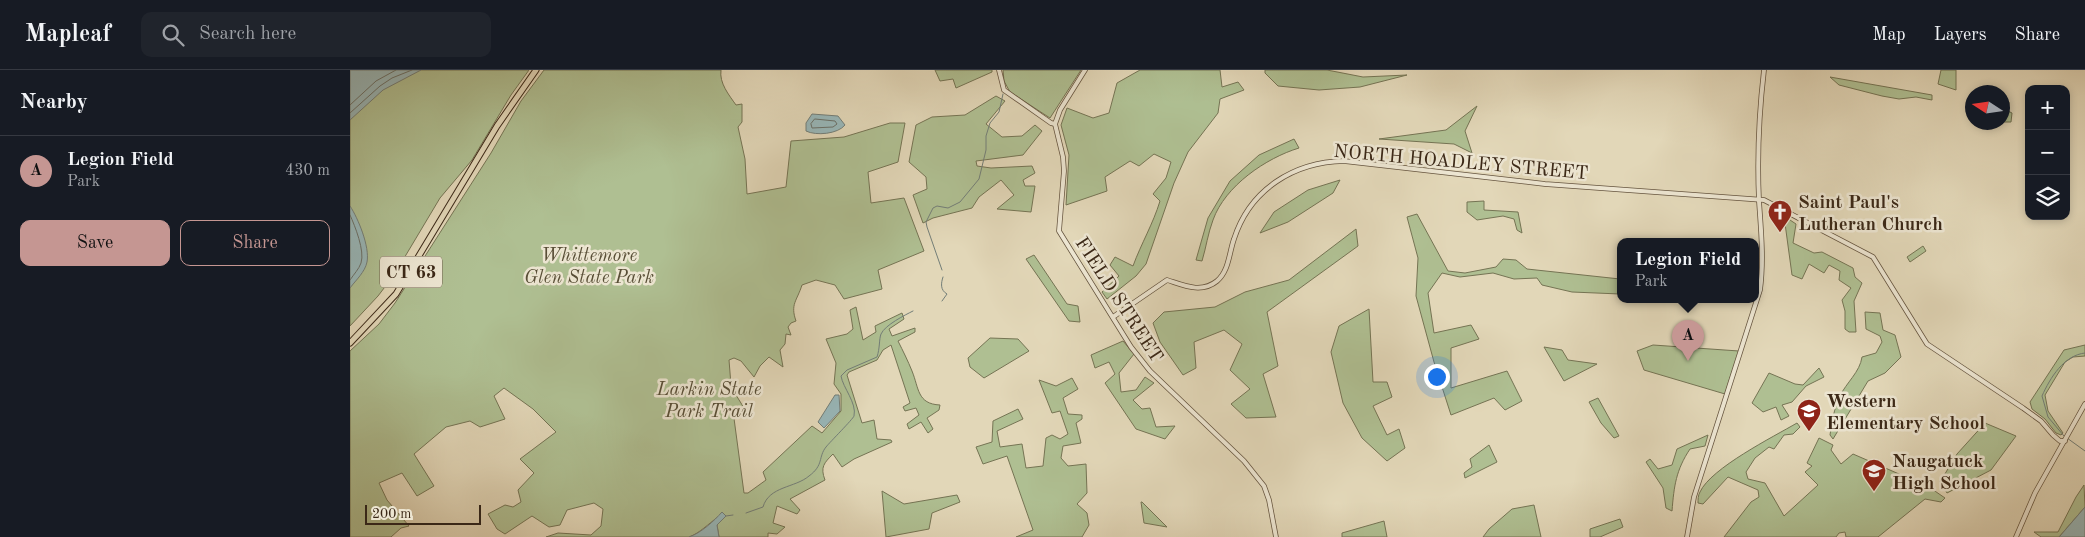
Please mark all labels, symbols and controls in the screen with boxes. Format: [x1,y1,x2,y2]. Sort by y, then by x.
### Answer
search box [141,12,491,57]
icon: search [159,21,187,49]
text: Mapleaf [25,23,111,47]
text: Search here [199,25,296,44]
text: Map [1872,26,1906,44]
text: Layers [1934,26,1986,44]
text: Share [2014,26,2060,44]
north arrow [1965,85,2010,130]
map controls [2025,85,2070,220]
button: + [2025,85,2070,130]
text: Nearby [20,92,88,113]
button: − [2025,130,2070,175]
street label: NORTH HOADLEY STREET [1333,143,1589,184]
text: Legion Field [67,151,174,170]
text: A [30,163,42,179]
text: 430 m [285,163,330,179]
text: Park [67,174,100,190]
button: layers [2025,175,2070,220]
place label: Saint Paul's Lutheran Church [1798,194,1943,235]
church icon: Saint Paul's Lutheran Church [1767,199,1793,233]
button: Save [20,220,170,266]
button: Share [180,220,330,266]
street label: FIELD STREET [1070,234,1165,366]
popup [1617,238,1759,303]
park label: Whittemore Glen State Park [524,247,654,288]
text: Legion Field [1635,251,1741,270]
road number: CT 63 [380,256,442,288]
text: Park [1635,274,1668,290]
pin: A [1672,320,1704,361]
your location [1424,364,1450,390]
park label: Larkin State Park Trail [655,381,762,422]
place label: Western Elementary School [1826,393,1985,434]
school or university icon: Western Elementary School [1796,398,1822,432]
place label: Naugatuck High School [1892,453,1996,494]
school or university icon: Naugatuck High School [1861,458,1887,492]
scale bar [365,502,481,525]
text: 200 m [372,507,411,521]

